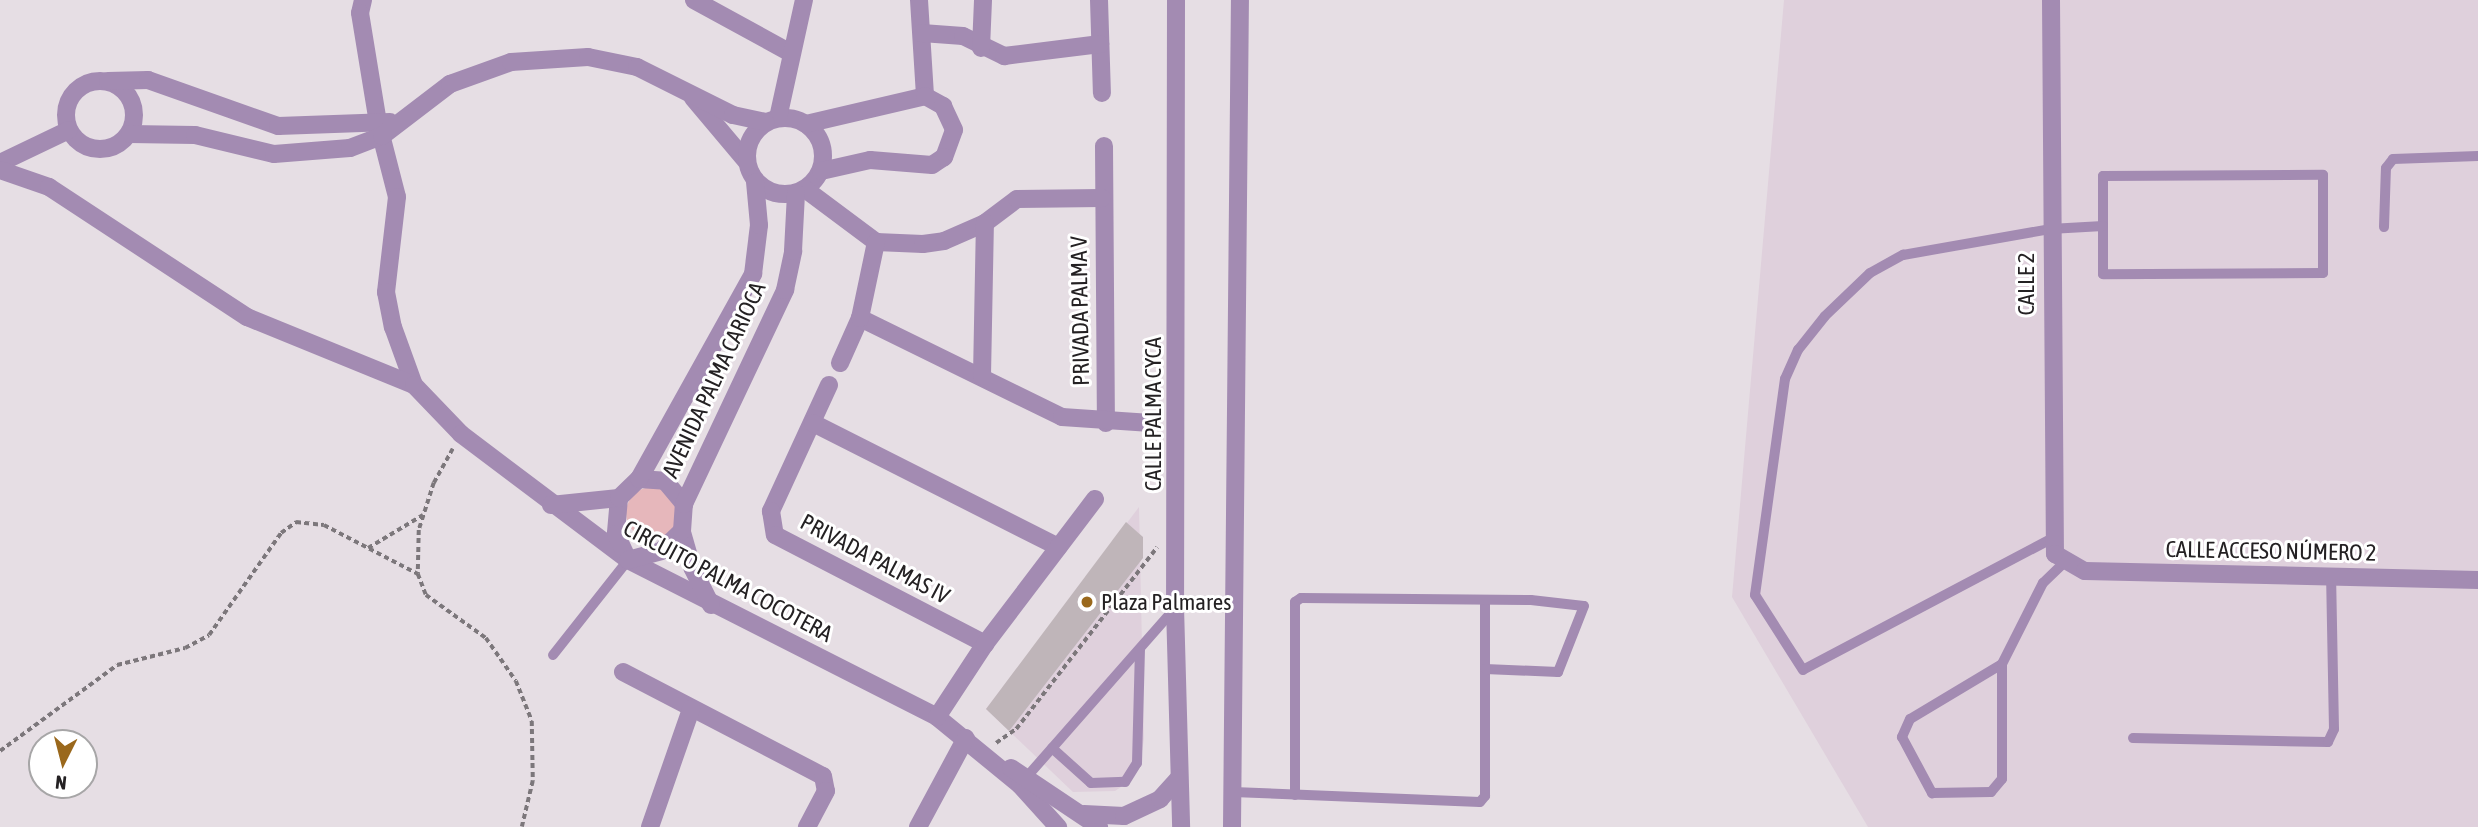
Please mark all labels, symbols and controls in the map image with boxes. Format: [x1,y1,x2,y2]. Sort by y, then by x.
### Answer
street label: PRIVADA PALMA V [1065,236,1095,386]
street label: CALLE 2 [2012,252,2040,316]
street label: AVENIDA PALMA CARIOCA [656,278,772,482]
street label: CALLE PALMA CYCA [1139,337,1167,491]
street label: PRIVADA PALMAS IV [796,508,954,610]
street label: CIRCUITO PALMA COCOTERA [619,514,837,648]
street label: CALLE ACCESO NÚMERO 2 [2165,535,2377,567]
place label: Plaza Palmares [1101,588,1231,616]
marker: Plaza Palmares [1079,594,1095,610]
north arrow [28,729,98,799]
text: N [54,771,68,794]

